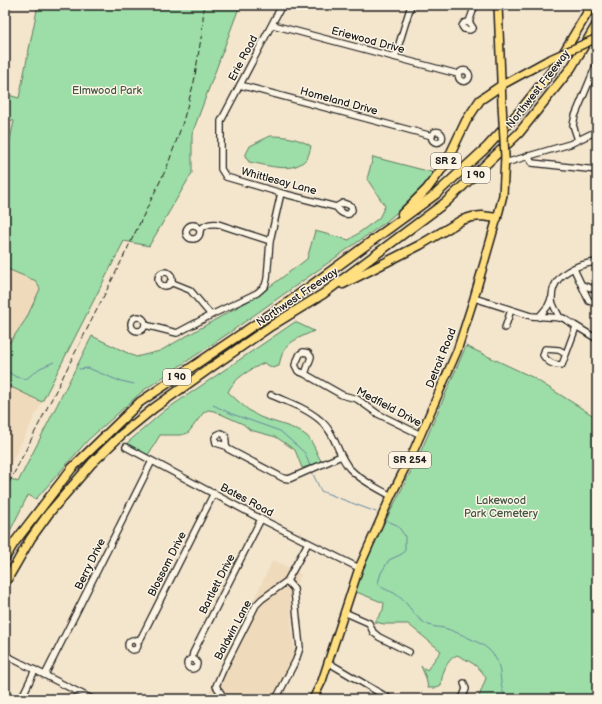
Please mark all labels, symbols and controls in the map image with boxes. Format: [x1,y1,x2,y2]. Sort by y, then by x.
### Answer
street label: Eriewood Drive [330,24,406,56]
street label: Erie Road [226,33,260,83]
street label: Northwest Freeway [503,47,573,131]
park label: Elmwood Park [72,84,143,97]
street label: Homeland Drive [299,84,380,118]
road number: SR 2 [431,153,461,169]
street label: Whittlesay Lane [240,165,319,197]
road number: I 90 [462,167,490,183]
street label: Northwest Freeway [254,265,340,329]
street label: Detroit Road [423,326,459,390]
road number: I 90 [163,369,191,385]
street label: Medfield Drive [354,384,424,430]
road number: SR 254 [389,452,431,468]
street label: Bates Road [218,481,276,519]
park label: Lakewood Park Cemetery [464,494,538,520]
street label: Blossom Drive [145,529,189,599]
street label: Berry Drive [72,536,108,592]
street label: Bartlett Drive [196,551,238,616]
street label: Baldwin Lane [212,597,254,662]

